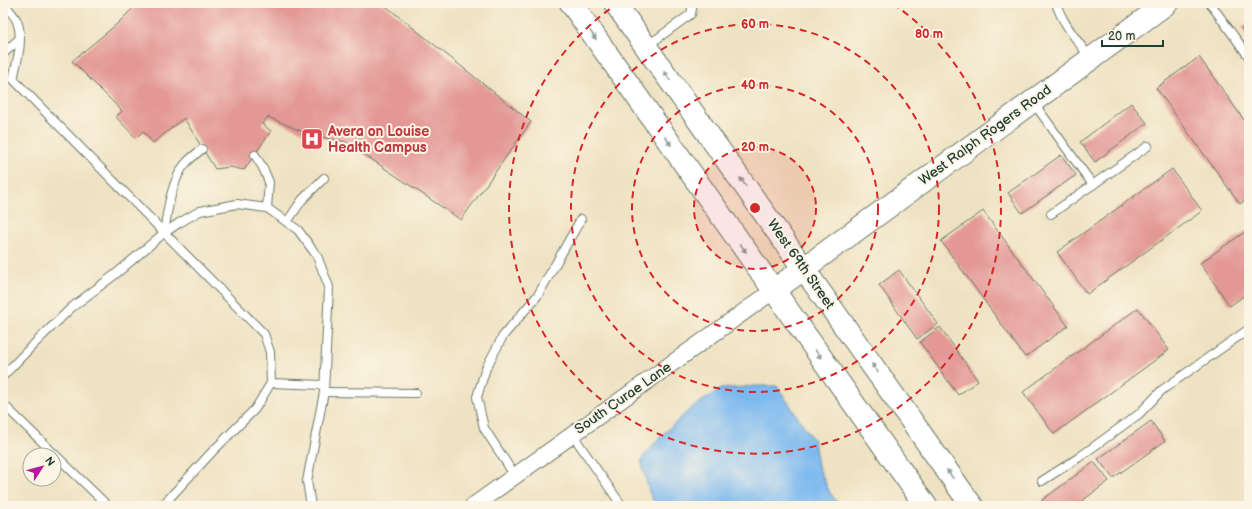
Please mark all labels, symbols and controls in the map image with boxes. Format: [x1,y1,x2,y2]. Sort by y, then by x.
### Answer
text: 60 m [741,17,769,32]
scale bar [1102,22,1163,48]
text: 80 m [915,27,943,42]
text: 20 m [1108,29,1135,44]
one-way arrow [589,30,597,40]
one-way arrow [664,71,672,81]
text: 40 m [741,78,769,93]
street label: West Ralph Rogers Road [915,81,1055,189]
place label: Avera on Louise Health Campus [327,123,429,156]
hospital icon: Avera on Louise Health Campus [299,126,325,152]
one-way arrow [664,136,672,147]
text: 20 m [741,140,769,155]
one-way arrow [739,177,747,187]
centre of rings [748,201,762,215]
street label: West 69th Street [764,216,839,313]
one-way arrow [739,242,747,253]
one-way arrow [814,349,822,359]
street label: South Curae Lane [571,358,675,438]
one-way arrow [871,363,879,373]
north arrow [22,447,62,487]
text: N [42,454,57,469]
one-way arrow [946,469,954,479]

